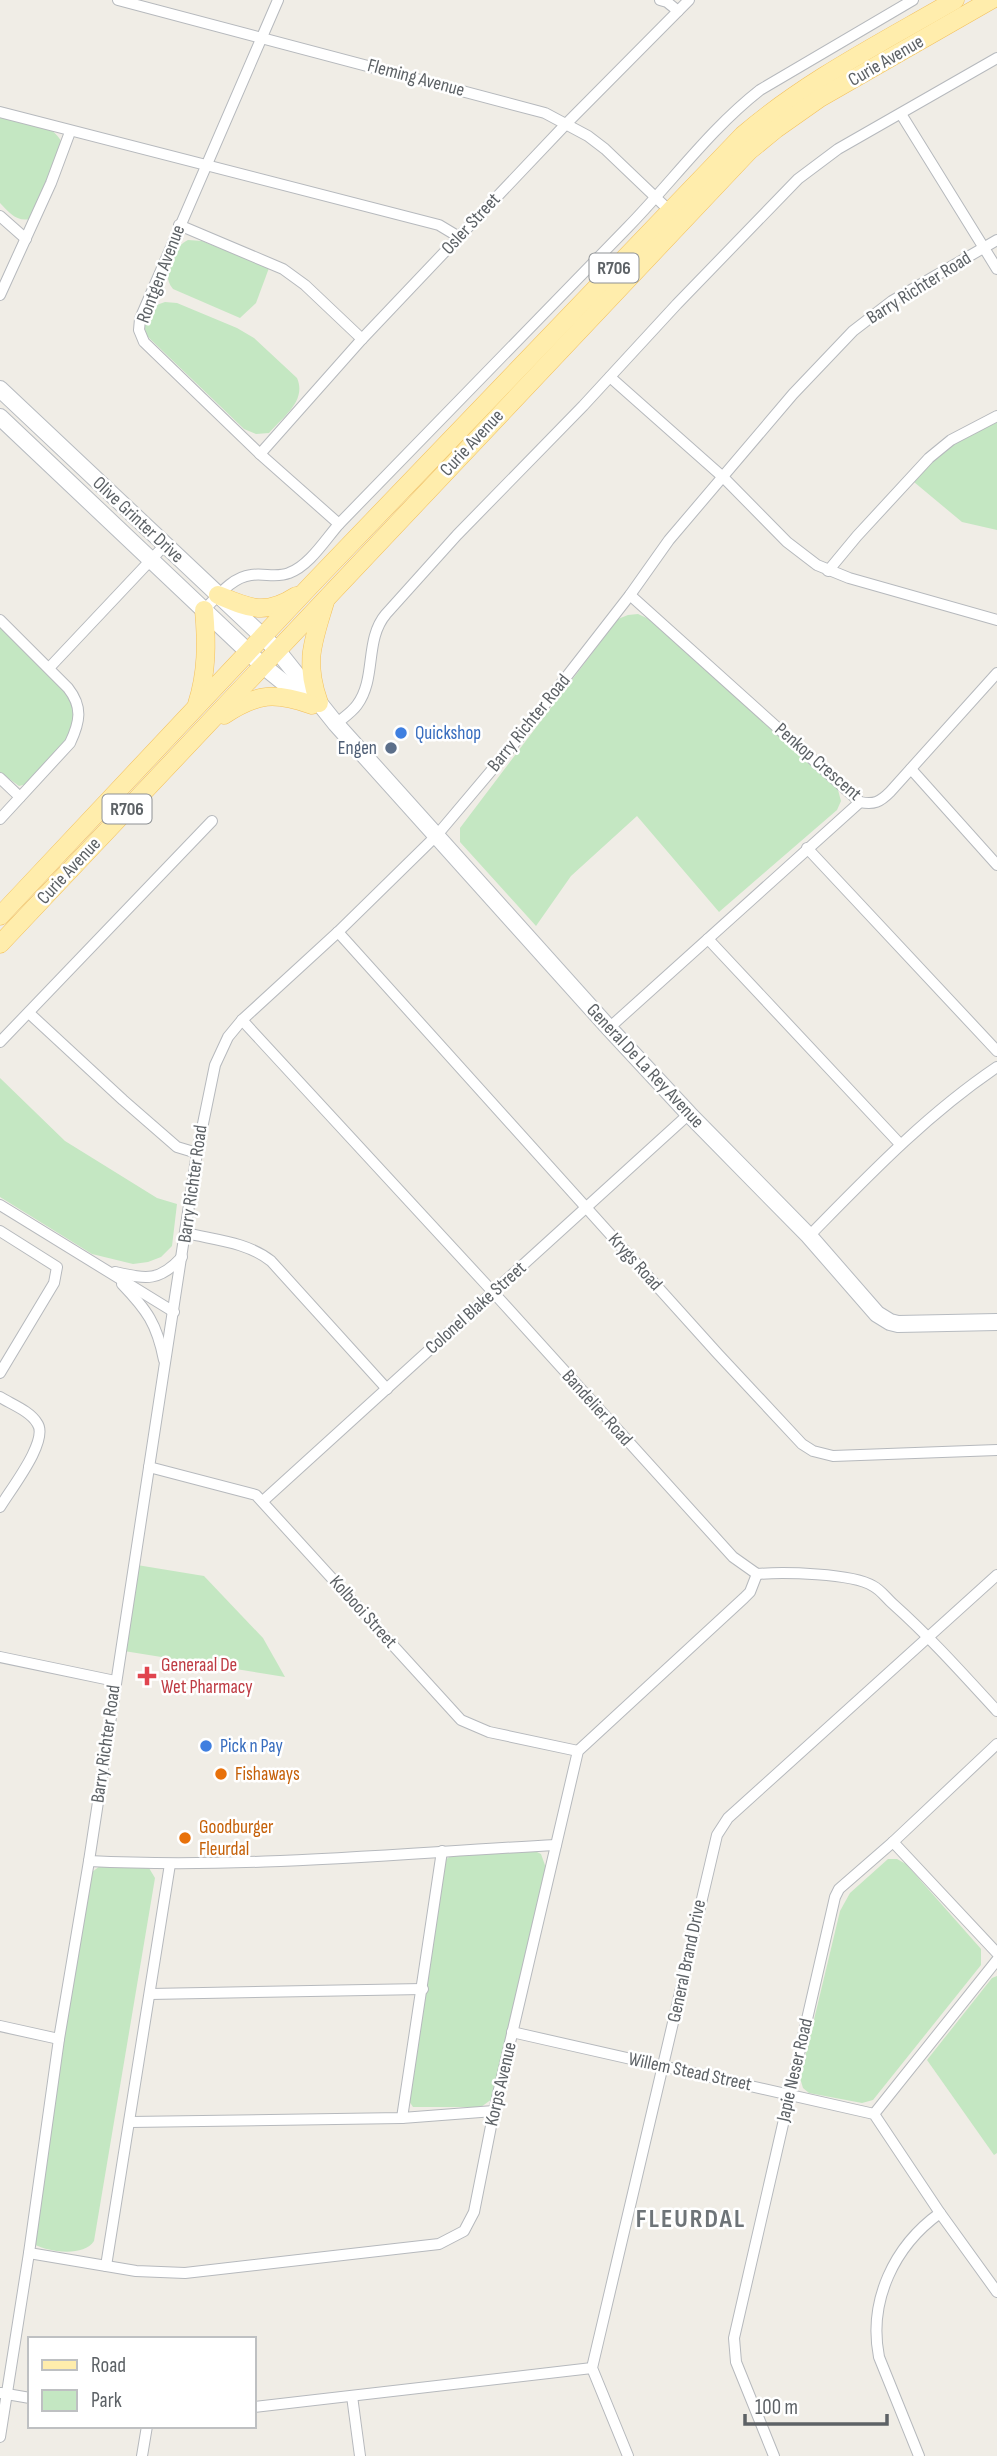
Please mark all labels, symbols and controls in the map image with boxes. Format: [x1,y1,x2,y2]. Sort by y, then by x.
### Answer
street label: Curie Avenue [844,30,928,92]
street label: Fleming Avenue [365,54,467,102]
street label: Osler Street [437,188,505,260]
street label: Rontgen Avenue [132,222,190,326]
street label: Barry Richter Road [863,247,975,329]
road number: R706 [590,254,638,282]
street label: Curie Avenue [435,405,509,481]
street label: Olive Grinter Drive [88,472,188,568]
street label: Barry Richter Road [483,670,575,776]
street label: Penkop Crescent [770,718,866,806]
place label: Quickshop [415,722,481,745]
marker: Quickshop [393,725,409,741]
place label: Engen [338,737,377,760]
marker: Engen [383,740,399,756]
road number: R706 [102,794,152,824]
street label: Curie Avenue [32,833,106,909]
street label: General De La Rey Avenue [581,999,709,1133]
street label: Barry Richter Road [173,1124,213,1244]
street label: Krygs Road [603,1228,667,1296]
street label: Colonel Blake Street [421,1257,531,1359]
street label: Bandelier Road [557,1365,637,1451]
street label: Kolbooi Street [324,1571,402,1653]
place label: Generaal De Wet Pharmacy [161,1654,253,1699]
marker: Generaal De Wet Pharmacy [139,1668,155,1684]
street label: Barry Richter Road [86,1684,126,1804]
place label: Pick n Pay [220,1735,284,1758]
marker: Pick n Pay [198,1738,214,1754]
place label: Fishaways [235,1763,300,1786]
marker: Fishaways [213,1766,229,1782]
place label: Goodburger Fleurdal [199,1816,274,1861]
marker: Goodburger Fleurdal [177,1830,193,1846]
street label: General Brand Drive [663,1897,711,2025]
street label: Japie Neser Road [772,2016,818,2125]
street label: Korps Avenue [480,2040,522,2128]
street label: Willem Stead Street [626,2048,754,2096]
district label: FLEURDAL [636,2204,746,2235]
legend [28,2337,256,2428]
text: Road [91,2353,126,2378]
scale bar [745,2382,887,2426]
text: Park [91,2388,122,2413]
text: 100 m [755,2395,798,2420]

